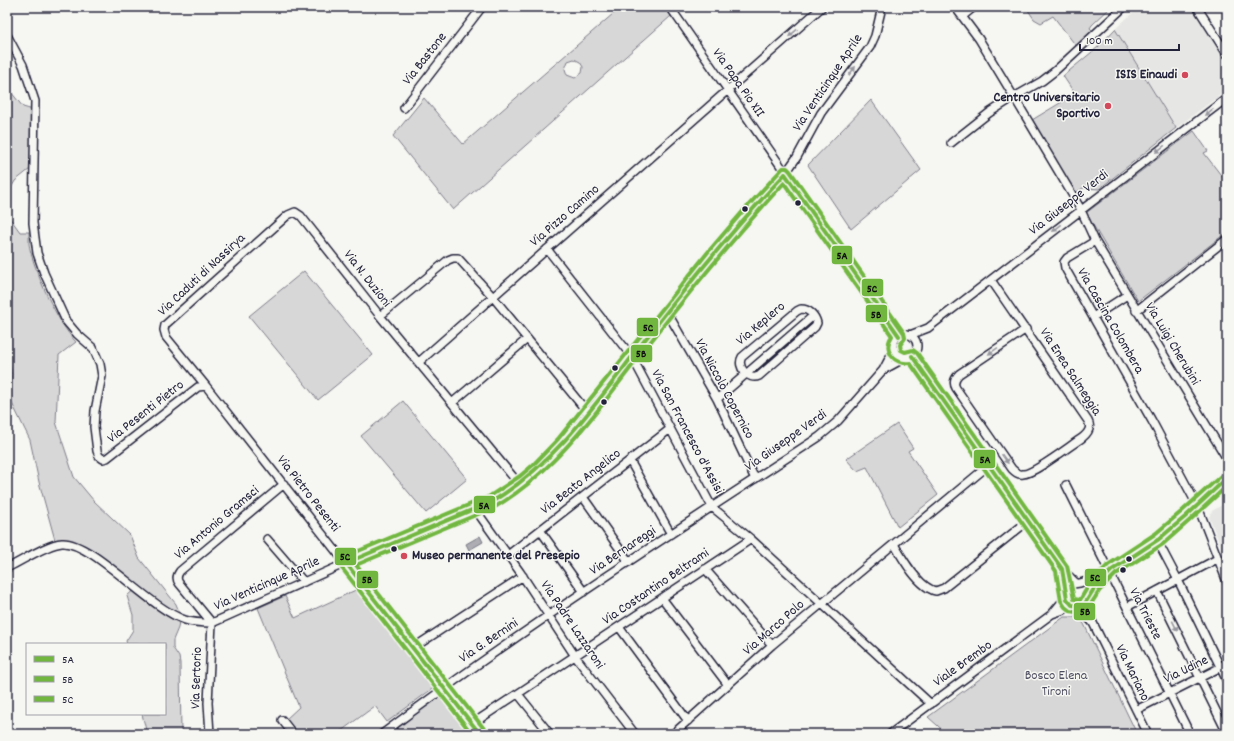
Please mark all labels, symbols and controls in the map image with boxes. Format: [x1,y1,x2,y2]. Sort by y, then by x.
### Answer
scale bar [1080,26,1179,52]
street label: Via Bastone [398,28,452,90]
one-way arrow [787,28,798,37]
street label: Via Venticinque Aprile [788,30,868,136]
text: 100 m [1086,33,1113,50]
street label: Via Papa Pio XII [707,44,770,122]
place label: ISIS Einaudi [1116,65,1177,85]
one-way arrow [848,66,857,77]
marker: ISIS Einaudi [1180,70,1190,80]
place label: Centro Universitario Sportivo [994,88,1100,124]
marker: Centro Universitario Sportivo [1103,101,1113,111]
one-way arrow [1204,108,1215,116]
one-way arrow [1155,145,1166,154]
street label: Via Giuseppe Verdi [1025,165,1113,241]
street label: Via Pizzo Camino [526,180,604,252]
unlabelled marker [793,198,803,208]
unlabelled marker [740,204,750,214]
one-way arrow [1052,224,1063,233]
street label: Via Caduti di Nassirya [154,229,251,321]
line badge: 5A [831,245,853,265]
street label: Via N. Duzioni [338,246,396,312]
text: 5A [836,249,848,265]
street label: Via Cascina Colombera [1072,264,1149,378]
line badge: 5C [861,278,884,297]
text: 5C [867,282,878,298]
street label: Via Keplero [732,297,790,351]
street label: Via Luigi Cherubini [1139,299,1205,390]
line badge: 5B [865,304,888,323]
text: 5B [871,308,881,324]
line badge: 5C [636,317,659,337]
text: 5C [643,321,654,337]
street label: Via Enea Salmeggia [1034,324,1106,420]
street label: Via Niccolò Copernico [689,335,759,443]
line badge: 5B [630,344,653,363]
text: 5B [636,347,646,363]
one-way arrow [988,347,999,355]
unlabelled marker [610,363,620,373]
street label: Via San Francesco d'Assisi [646,366,729,498]
street label: Via Pesenti Pietro [103,376,189,448]
unlabelled marker [599,397,609,407]
street label: Via Giuseppe Verdi [741,405,832,477]
street label: Via Beato Angelico [537,444,625,520]
line badge: 5A [973,449,996,469]
street label: Via Pietro Pesenti [272,451,345,537]
text: 5A [979,453,991,469]
one-way arrow [1002,454,1009,465]
street label: Via Antonio Gramsci [170,481,264,565]
line badge: 5A [473,495,496,514]
text: 5A [478,499,490,515]
street label: Via Bernareggi [586,521,661,581]
street label: Via Costantino Beltrami [599,543,714,630]
unlabelled marker [389,544,399,554]
place label: Museo permanente del Presepio [412,546,580,566]
line badge: 5C [334,547,357,566]
text: 5C [340,550,351,566]
marker: Museo permanente del Presepio [399,551,409,561]
street label: Via Venticinque Aprile [211,552,323,616]
unlabelled marker [1124,554,1134,564]
unlabelled marker [1118,565,1128,575]
line badge: 5C [1084,568,1107,587]
line badge: 5B [356,570,379,589]
text: 5C [1090,571,1101,587]
text: 5B [362,573,372,589]
street label: Via Padre Lazzaroni [535,577,609,674]
street label: Via Trieste [1123,585,1167,643]
street label: Via Marco Polo [739,595,809,661]
line badge: 5B [1073,602,1096,621]
text: 5B [1080,605,1090,621]
street label: Via G. Bernini [455,614,523,668]
one-way arrow [1172,620,1178,632]
street label: Viale Brembo [929,636,997,692]
street label: Via Mariano [1110,641,1154,705]
legend [26,643,166,715]
street label: Via Sertorio [186,647,208,709]
street label: Via Udine [1160,651,1212,689]
text: 5A [62,652,75,669]
park label: Bosco Elena Tironi [1025,666,1088,702]
text: 5B [62,672,74,689]
text: 5C [62,692,74,709]

